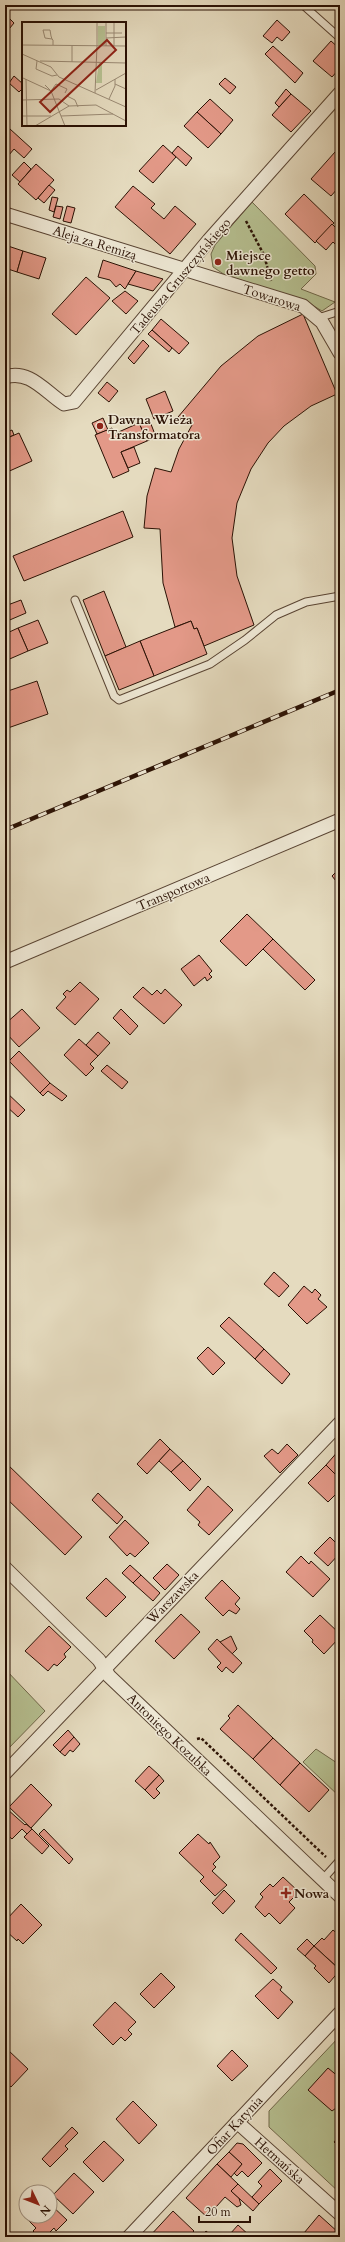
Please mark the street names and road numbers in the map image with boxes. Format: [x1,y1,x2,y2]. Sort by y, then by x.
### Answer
street label: Tadeusza Gruszczyńskiego [126,214,235,339]
street label: Aleja za Remizą [50,222,139,264]
street label: Towarowa [240,280,304,316]
street label: Transportowa [134,868,213,915]
street label: Warszawska [142,1567,203,1629]
street label: Antoniego Kozubka [123,1689,216,1780]
street label: Ofiar Katynia [202,2092,267,2159]
street label: Hetmańska [250,2133,309,2188]

